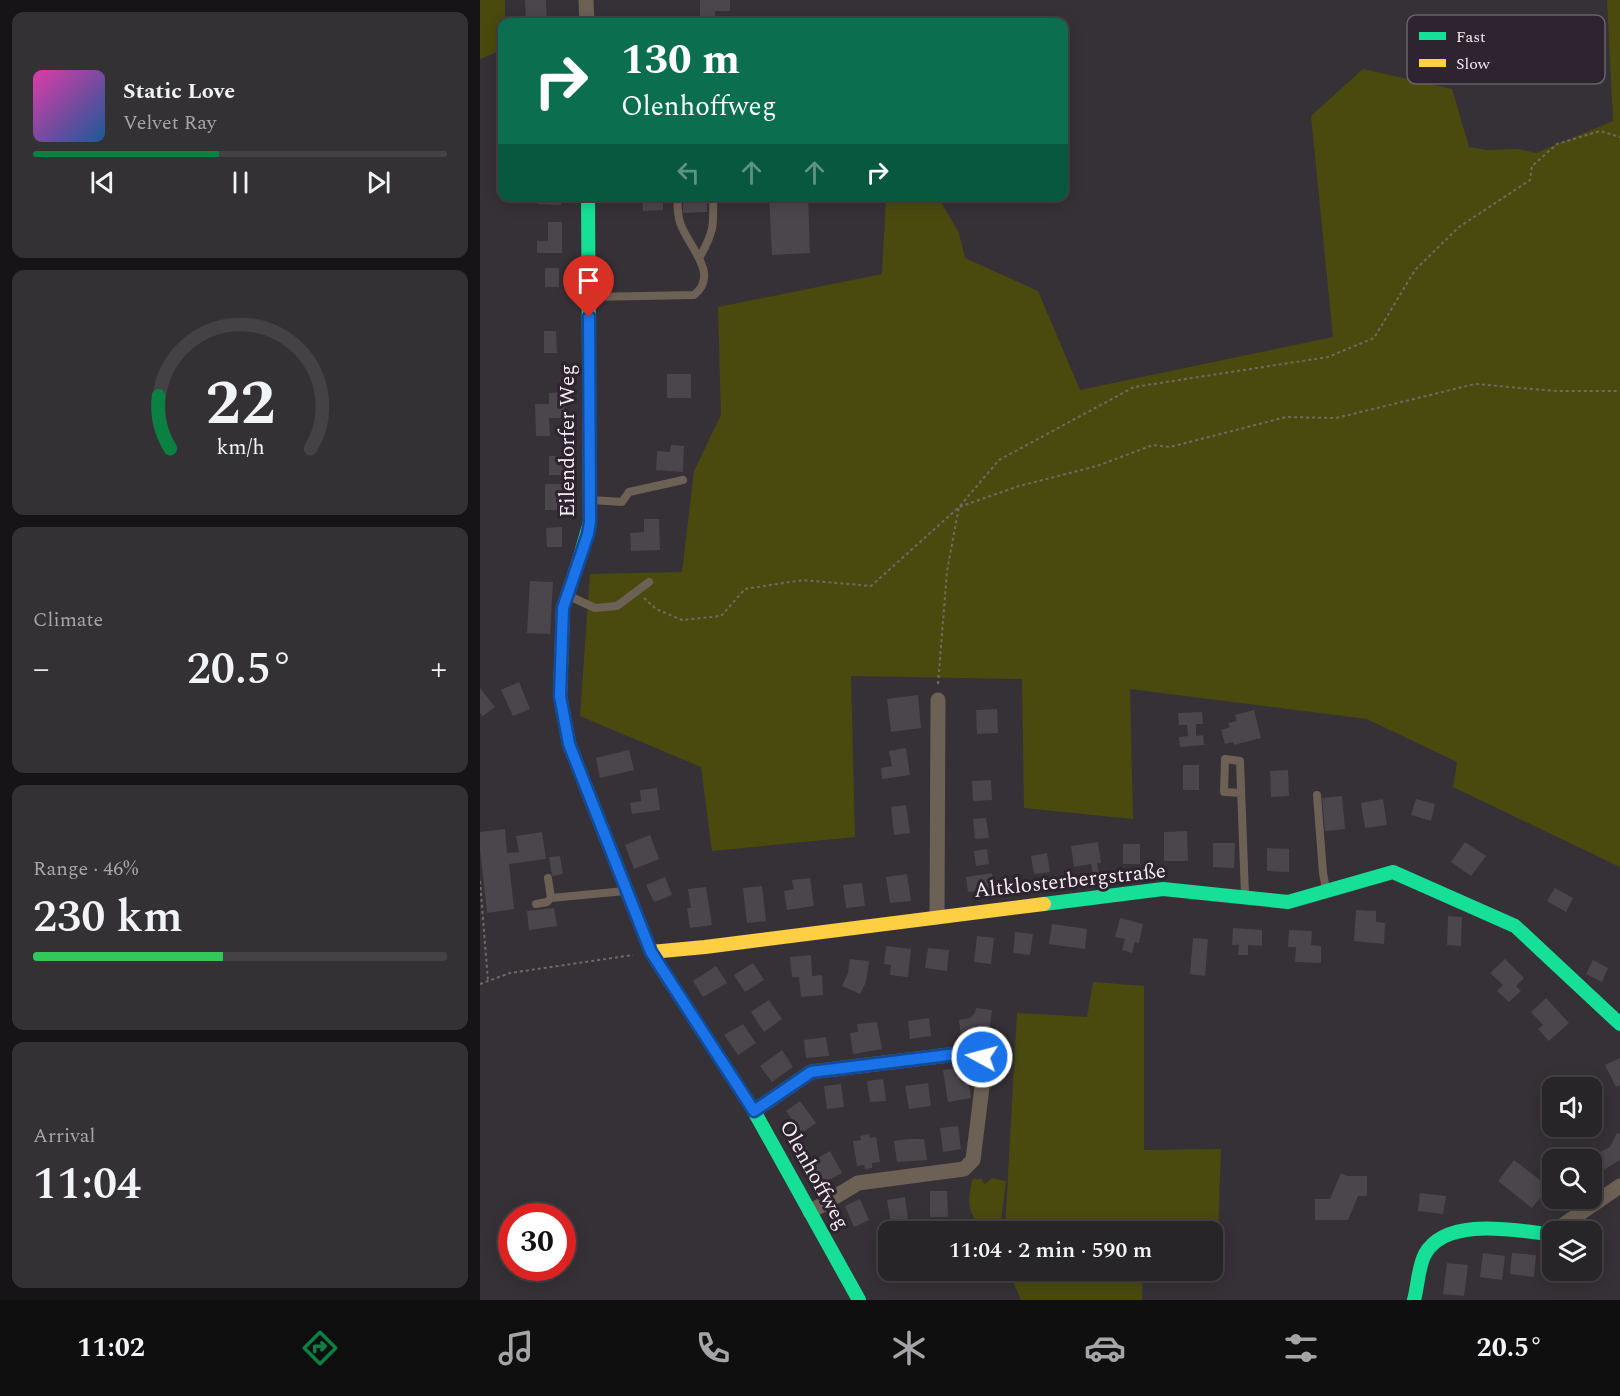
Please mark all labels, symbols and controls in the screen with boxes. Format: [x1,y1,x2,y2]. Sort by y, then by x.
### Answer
legend [1407,15,1605,84]
text: Fast [1456,25,1486,49]
text: 130 m [621,29,740,92]
icon: right [522,42,600,120]
text: Slow [1456,52,1491,76]
text: Static Love [123,75,235,108]
text: Olenhoffweg [621,86,776,128]
text: Velvet Ray [123,108,216,138]
icon: left [672,156,705,189]
icon: ahead [735,156,768,189]
icon: ahead [798,156,831,189]
icon: right [861,156,894,189]
icon: previous [86,166,119,199]
icon: pause [224,166,257,199]
icon: next [362,166,395,199]
pin [563,255,614,317]
icon: arrive [572,264,605,297]
text: 22 [205,358,275,453]
street label: Eilendorfer Weg [552,364,584,518]
text: km/h [216,432,264,465]
text: Climate [33,605,103,635]
text: 20.5° [187,635,293,704]
text: − [33,644,50,694]
text: + [430,644,447,694]
text: Range · 46% [33,854,138,884]
street label: Altklosterbergstraße [972,855,1168,907]
text: 230 km [33,883,183,952]
position arrow [950,1025,1014,1089]
map controls [1542,1077,1602,1281]
button: sound [1542,1077,1602,1137]
street label: Olenhoffweg [771,1114,857,1236]
text: Arrival [33,1121,95,1151]
button: search [1542,1149,1602,1209]
text: 11:04 [33,1150,141,1219]
speed limit sign: 30 [498,1203,576,1281]
button: layers [1542,1221,1602,1281]
text: 11:04 · 2 min · 590 m [949,1234,1152,1267]
text: 11:02 [77,1327,145,1369]
icon: directions [299,1327,341,1369]
icon: music [495,1327,537,1369]
icon: phone [692,1327,734,1369]
icon: climate [888,1327,930,1369]
icon: car [1084,1327,1126,1369]
icon: filters [1280,1327,1322,1369]
text: 20.5° [1477,1327,1543,1369]

